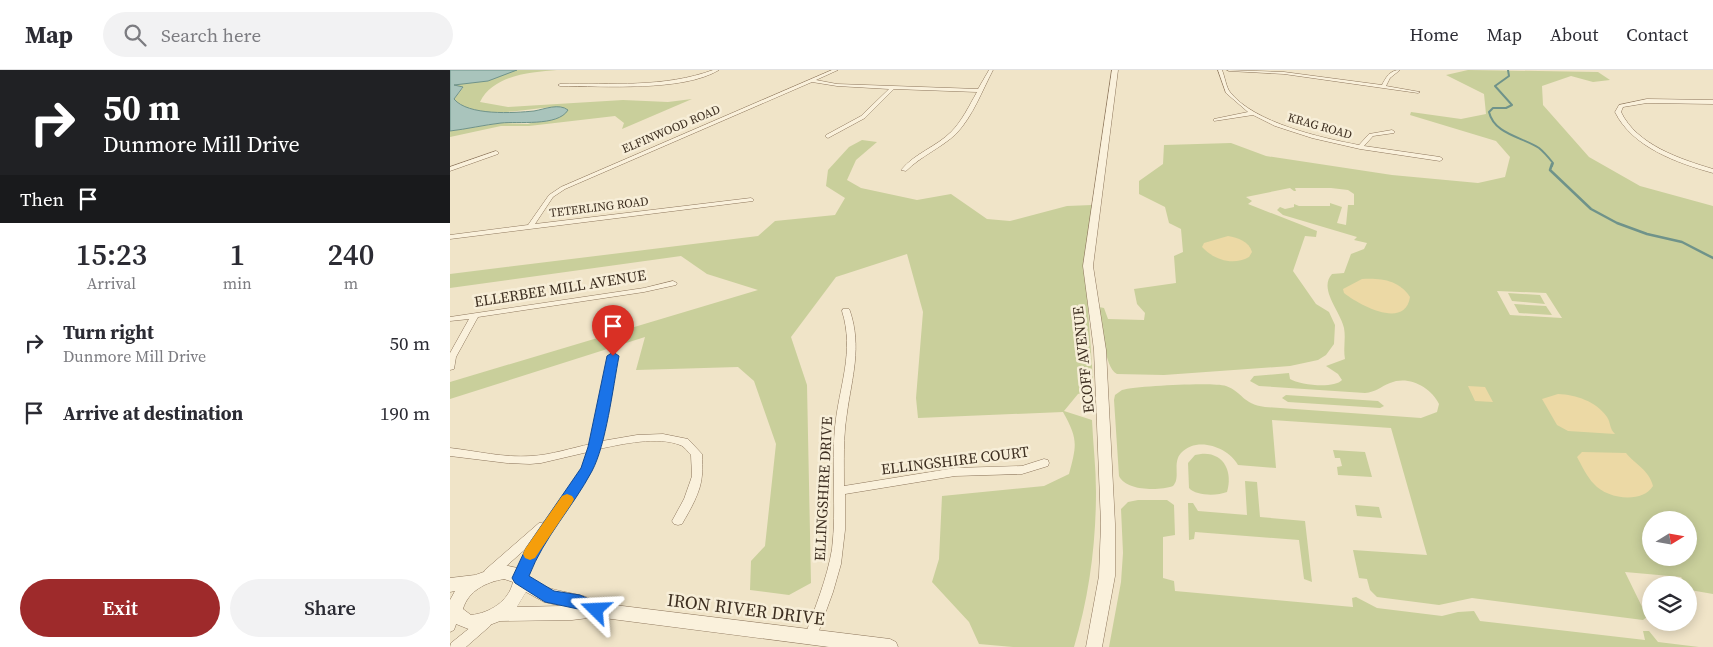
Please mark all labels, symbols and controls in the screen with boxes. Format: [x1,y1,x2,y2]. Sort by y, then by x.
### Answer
search box [103,12,453,57]
text: Map [25,18,73,51]
icon: search [121,21,149,49]
text: Search here [161,22,261,48]
text: Home [1410,22,1459,47]
text: Map [1487,22,1522,47]
text: About [1550,22,1598,47]
text: Contact [1626,22,1688,47]
text: 50 m [103,84,180,132]
icon: right [20,90,85,155]
street label: ELFINWOOD ROAD [619,101,723,157]
street label: KRAG ROAD [1286,109,1354,143]
text: Dunmore Mill Drive [103,129,300,159]
icon: arrive [74,185,102,213]
text: Then [20,186,64,212]
street label: TETERLING ROAD [549,193,649,221]
text: 15:23 [76,234,147,275]
text: 1 [229,234,245,275]
text: 240 [327,234,374,275]
street label: ELLERBEE MILL AVENUE [472,264,648,312]
text: Arrival [87,272,136,294]
text: min [223,272,252,294]
text: m [344,272,358,294]
pin [592,305,634,356]
street label: ECOFF AVENUE [1067,306,1099,414]
icon: arrive [599,312,627,340]
text: Turn right [63,319,154,345]
icon: right [20,329,48,357]
text: 50 m [389,330,430,356]
text: Dunmore Mill Drive [63,345,206,367]
icon: arrive [20,399,48,427]
text: Arrive at destination [63,400,243,426]
text: 190 m [380,400,430,426]
street label: ELLINGSHIRE DRIVE [809,416,837,562]
street label: ELLINGSHIRE COURT [880,441,1030,479]
north arrow [1642,511,1698,566]
map controls [1642,511,1697,631]
button: layers [1642,576,1697,631]
button: Exit [20,579,220,637]
button: Share [230,579,430,637]
position arrow [569,583,621,635]
street label: IRON RIVER DRIVE [666,587,826,631]

